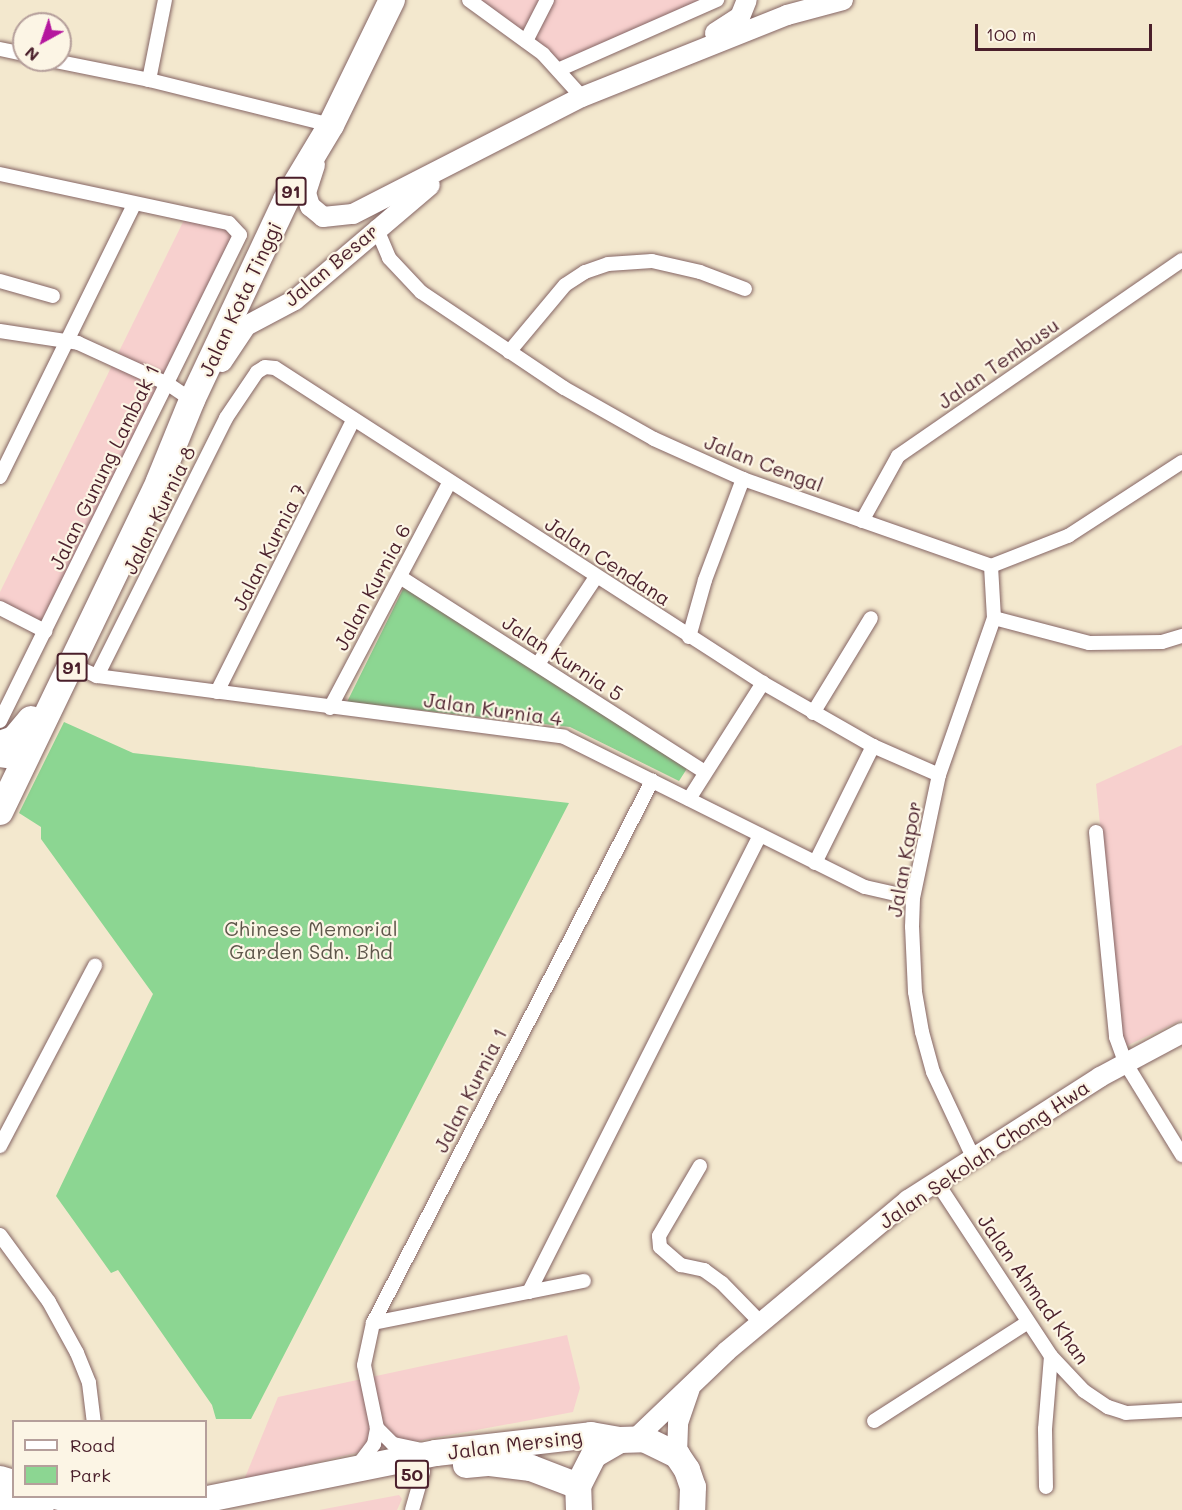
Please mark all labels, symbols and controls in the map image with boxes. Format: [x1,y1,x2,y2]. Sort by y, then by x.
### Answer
north arrow [12,12,72,72]
scale bar [978,12,1155,50]
text: 100 m [986,22,1036,46]
text: N [20,43,43,67]
road number: 91 [274,176,308,206]
street label: Jalan Kota Tinggi [194,218,286,380]
street label: Jalan Besar [279,219,383,311]
street label: Jalan Tembusu [933,312,1063,414]
street label: Jalan Gunung Lambak 1 [44,360,164,574]
street label: Jalan Cengal [701,429,827,497]
street label: Jalan Kurnia 8 [118,442,200,578]
street label: Jalan Kurnia 7 [227,480,311,614]
street label: Jalan Cendana [541,511,675,611]
street label: Jalan Kurnia 6 [329,520,415,654]
street label: Jalan Kurnia 5 [498,610,628,706]
road number: 91 [56,652,88,682]
street label: Jalan Kurnia 4 [422,687,564,731]
street label: Jalan Kapor [882,799,926,919]
park label: Chinese Memorial Garden Sdn. Bhd [224,917,398,964]
street label: Jalan Kurnia 1 [428,1024,512,1156]
street label: Jalan Sekolah Chong Hwa [874,1075,1094,1233]
street label: Jalan Ahmad Khan [973,1209,1095,1369]
legend [12,1420,207,1498]
street label: Jalan Mersing [446,1424,584,1464]
text: Road [70,1433,115,1457]
road number: 50 [394,1459,430,1489]
text: Park [70,1463,111,1487]

